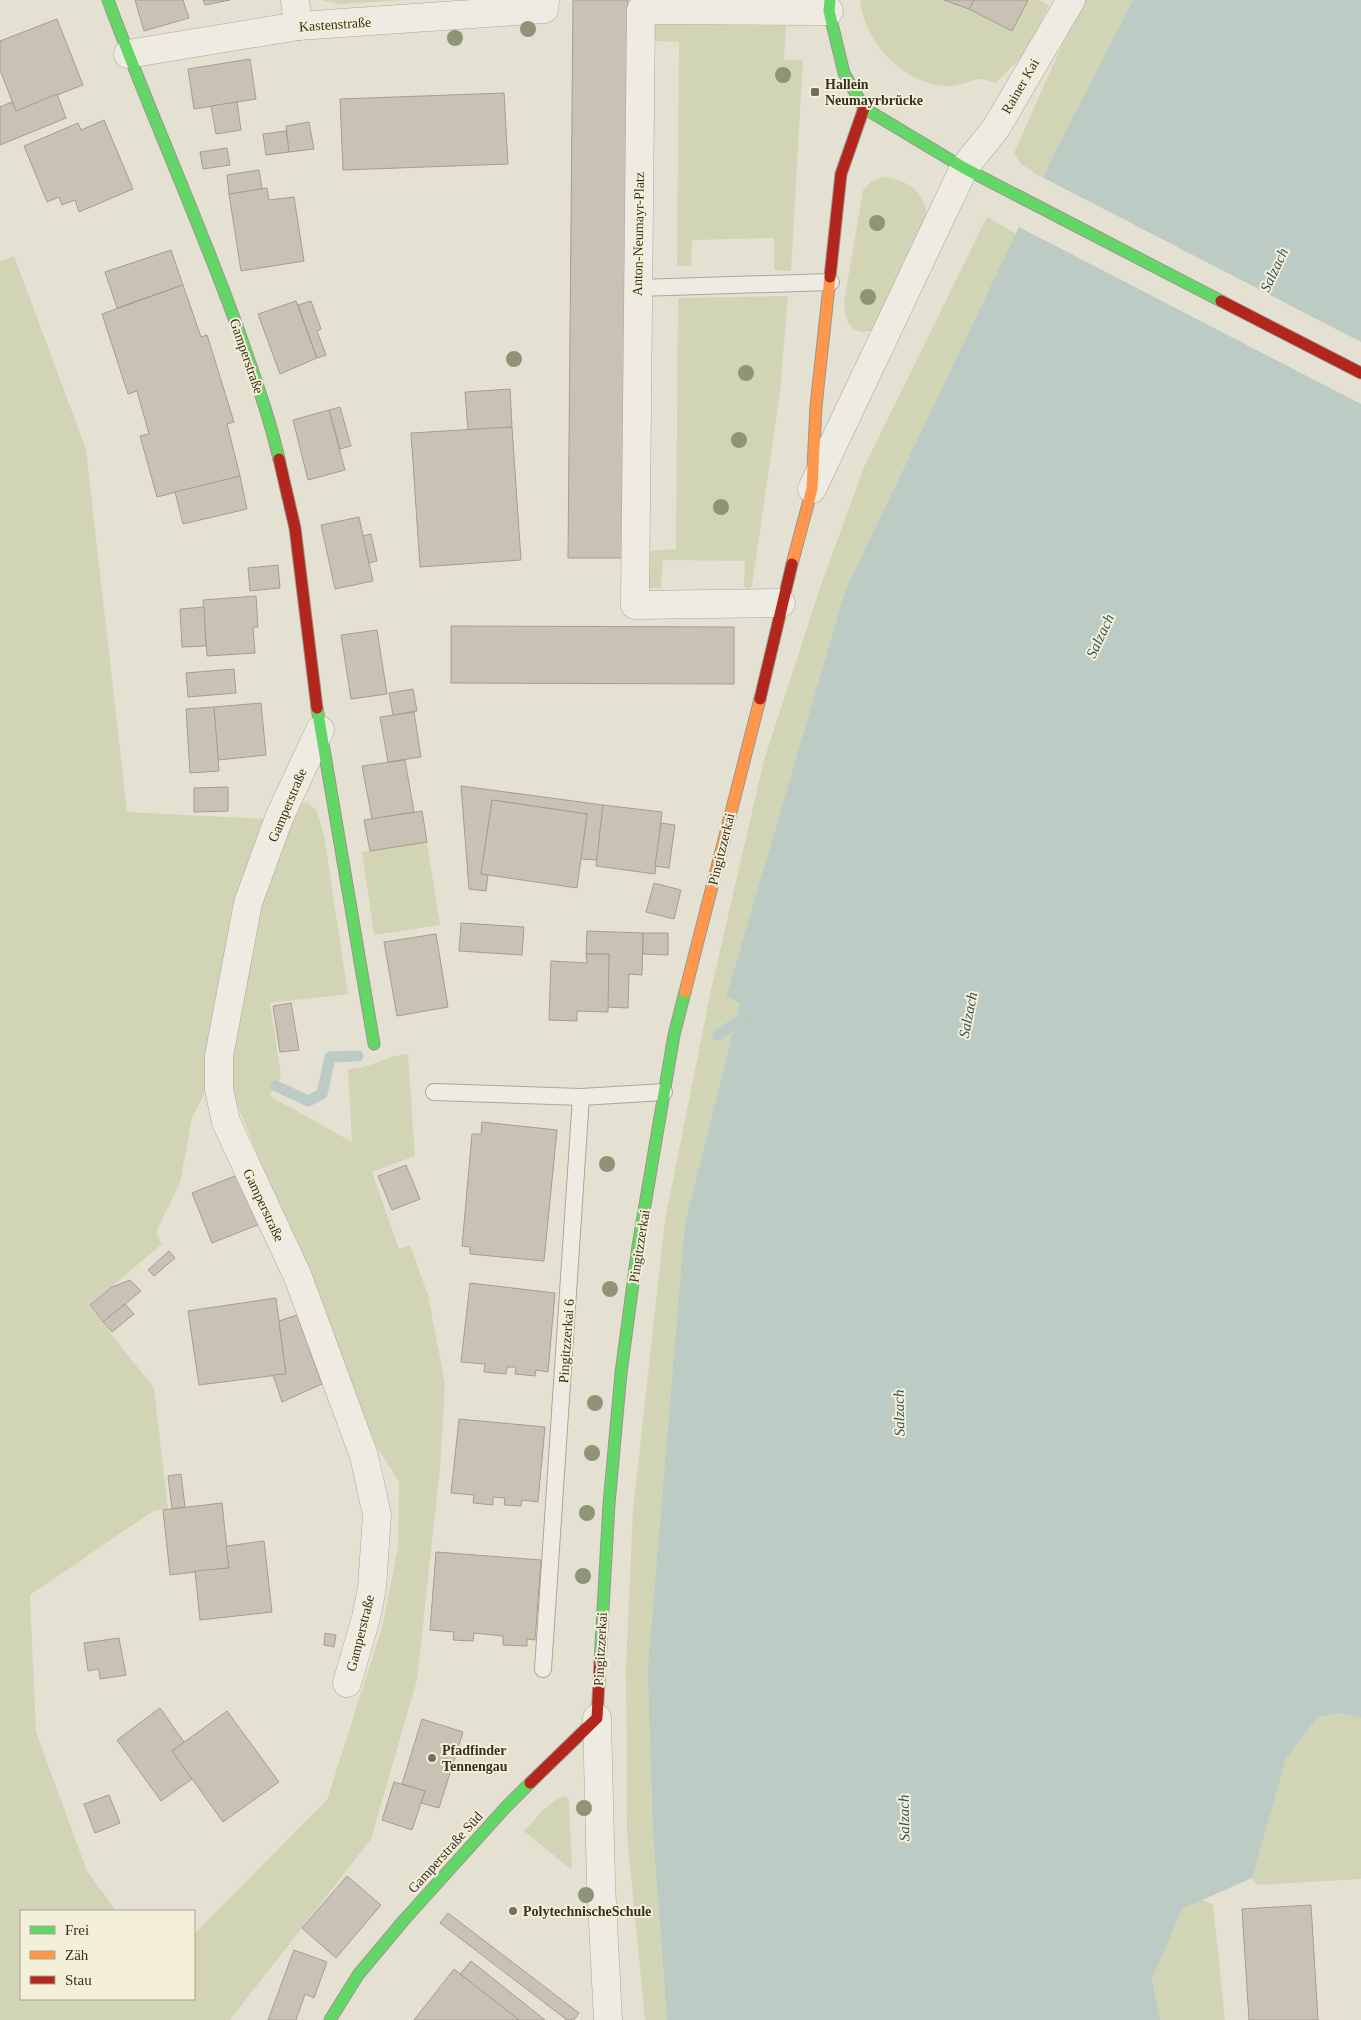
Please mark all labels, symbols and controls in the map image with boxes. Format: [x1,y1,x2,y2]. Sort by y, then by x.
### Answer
street label: Kastenstraße [298,14,372,35]
street label: Rainer Kai [999,56,1042,116]
place label: Hallein Neumayrbrücke [825,77,923,108]
marker: Hallein Neumayrbrücke [809,86,821,98]
street label: Anton-Neumayr-Platz [630,172,647,296]
water label: Salzach [1257,245,1291,295]
street label: Gamperstraße [227,317,266,396]
water label: Salzach [1083,611,1117,661]
street label: Gamperstraße [265,766,310,844]
street label: Pingitzzerkai [705,811,738,887]
water label: Salzach [956,991,980,1039]
street label: Gamperstraße [240,1166,287,1244]
street label: Pingitzzerkai [626,1208,653,1284]
street label: Pingitzzerkai 6 [556,1298,577,1384]
water label: Salzach [891,1390,907,1436]
street label: Gamperstraße [344,1593,377,1673]
street label: Pingitzzerkai [591,1612,610,1686]
place label: Pfadfinder Tennengau [442,1743,508,1774]
marker: Pfadfinder Tennengau [426,1752,438,1764]
water label: Salzach [896,1795,912,1841]
street label: Gamperstraße Süd [405,1809,486,1896]
place label: PolytechnischeSchule [523,1904,651,1919]
marker: PolytechnischeSchule [507,1905,519,1917]
legend [20,1910,195,2000]
text: Frei [65,1922,89,1938]
text: Zäh [65,1947,89,1963]
text: Stau [65,1972,92,1988]

